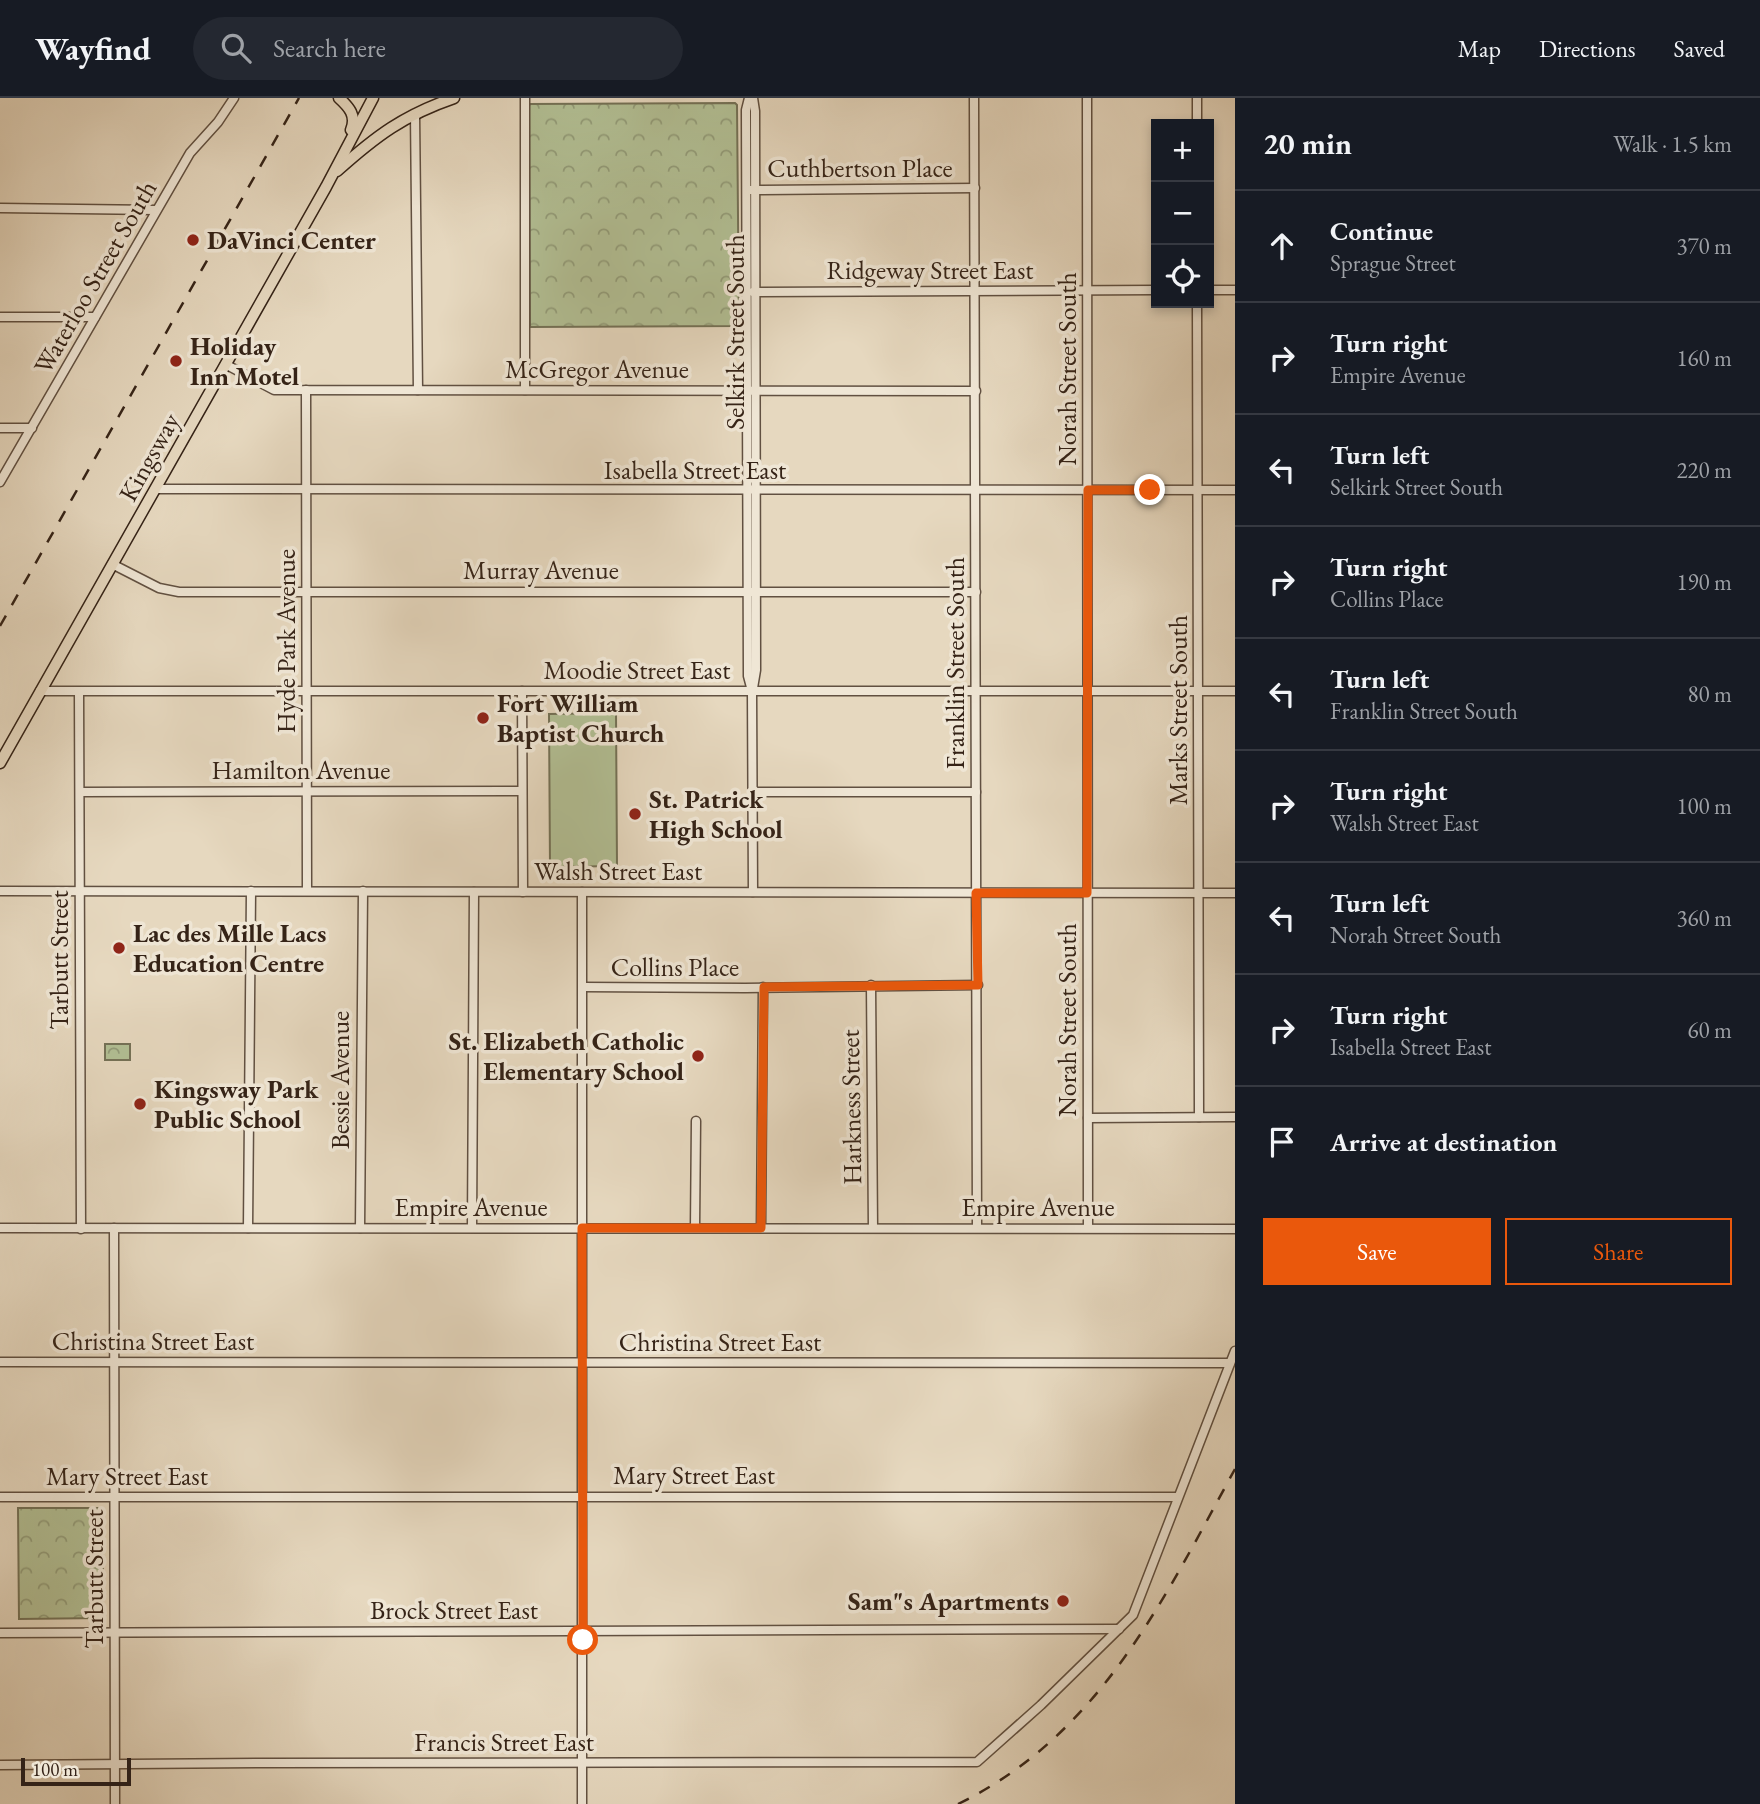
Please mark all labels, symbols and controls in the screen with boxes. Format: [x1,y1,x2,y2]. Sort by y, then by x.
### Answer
search box [193,17,683,80]
text: Wayfind [35,27,151,70]
icon: search [217,29,255,67]
text: Search here [273,31,386,65]
text: Map [1458,33,1501,64]
text: Directions [1539,33,1636,64]
text: Saved [1674,33,1725,64]
map controls [1151,119,1214,308]
button: + [1151,119,1214,182]
text: 20 min [1263,124,1352,163]
text: Walk · 1.5 km [1613,129,1732,159]
street label: Cuthbertson Place [767,151,953,185]
street label: Waterloo Street South [26,174,164,380]
button: − [1151,182,1214,245]
text: Continue [1330,214,1433,248]
place label: DaVinci Center [207,223,376,257]
icon: ahead [1263,227,1301,265]
text: 370 m [1676,231,1732,261]
marker: DaVinci Center [185,232,201,248]
street label: Selkirk Street South [718,234,752,430]
button: locate [1151,245,1214,308]
text: Sprague Street [1330,248,1456,278]
street label: Ridgeway Street East [827,253,1033,287]
street label: Norah Street South [1050,272,1084,466]
text: Turn right [1330,326,1448,360]
place label: Holiday Inn Motel [190,329,299,393]
icon: right [1263,339,1301,377]
text: 160 m [1676,343,1732,373]
street label: McGregor Avenue [505,352,689,386]
marker: Holiday Inn Motel [168,353,184,369]
text: Empire Avenue [1330,360,1466,390]
street label: Kingsway [111,406,188,507]
text: Turn left [1330,438,1429,472]
icon: left [1263,451,1301,489]
street label: Isabella Street East [604,453,786,487]
text: 220 m [1676,455,1732,485]
text: Selkirk Street South [1330,472,1503,502]
route end [1134,474,1165,505]
street label: Hyde Park Avenue [269,549,303,733]
text: Turn right [1330,550,1448,584]
street label: Murray Avenue [463,553,619,587]
street label: Franklin Street South [938,557,972,769]
icon: right [1263,563,1301,601]
text: 190 m [1676,567,1732,597]
text: Collins Place [1330,584,1443,614]
street label: Marks Street South [1161,615,1195,805]
street label: Moodie Street East [544,653,730,687]
text: Turn left [1330,662,1429,696]
icon: left [1263,675,1301,713]
text: 80 m [1687,679,1732,709]
place label: Fort William Baptist Church [497,686,665,750]
text: Franklin Street South [1330,696,1518,726]
marker: Fort William Baptist Church [475,710,491,726]
street label: Hamilton Avenue [212,753,390,787]
text: Turn right [1330,774,1448,808]
place label: St. Patrick High School [649,782,783,846]
icon: right [1263,787,1301,825]
text: 100 m [1676,791,1732,821]
marker: St. Patrick High School [627,806,643,822]
text: Walsh Street East [1330,808,1479,838]
street label: Walsh Street East [534,854,702,888]
text: Turn left [1330,886,1429,920]
street label: Tarbutt Street [42,890,76,1030]
icon: left [1263,899,1301,937]
text: 360 m [1676,903,1732,933]
place label: Lac des Mille Lacs Education Centre [133,916,326,980]
text: Norah Street South [1330,920,1501,950]
street label: Norah Street South [1050,923,1084,1117]
marker: Lac des Mille Lacs Education Centre [111,940,127,956]
street label: Collins Place [611,950,739,984]
text: Turn right [1330,998,1448,1032]
street label: Bessie Avenue [323,1011,357,1149]
icon: right [1263,1011,1301,1049]
text: 60 m [1687,1015,1732,1045]
place label: St. Elizabeth Catholic Elementary School [448,1024,684,1088]
street label: Harkness Street [833,1029,869,1185]
text: Isabella Street East [1330,1032,1491,1062]
marker: St. Elizabeth Catholic Elementary School [690,1048,706,1064]
place label: Kingsway Park Public School [154,1072,319,1136]
marker: Kingsway Park Public School [132,1096,148,1112]
icon: arrive [1263,1123,1301,1161]
text: Arrive at destination [1330,1125,1557,1159]
street label: Empire Avenue [394,1190,548,1224]
street label: Empire Avenue [961,1190,1115,1224]
button: Save [1263,1218,1491,1285]
button: Share [1505,1218,1732,1285]
street label: Christina Street East [52,1324,254,1358]
street label: Christina Street East [619,1325,821,1359]
street label: Mary Street East [613,1458,775,1492]
street label: Mary Street East [46,1459,208,1493]
street label: Tarbutt Street [77,1509,111,1649]
place label: Sam"s Apartments [848,1584,1049,1618]
street label: Brock Street East [370,1593,538,1627]
marker: Sam"s Apartments [1055,1593,1071,1609]
route start [567,1624,598,1655]
street label: Francis Street East [414,1725,594,1759]
scale bar [21,1755,131,1787]
text: 100 m [32,1757,78,1782]

